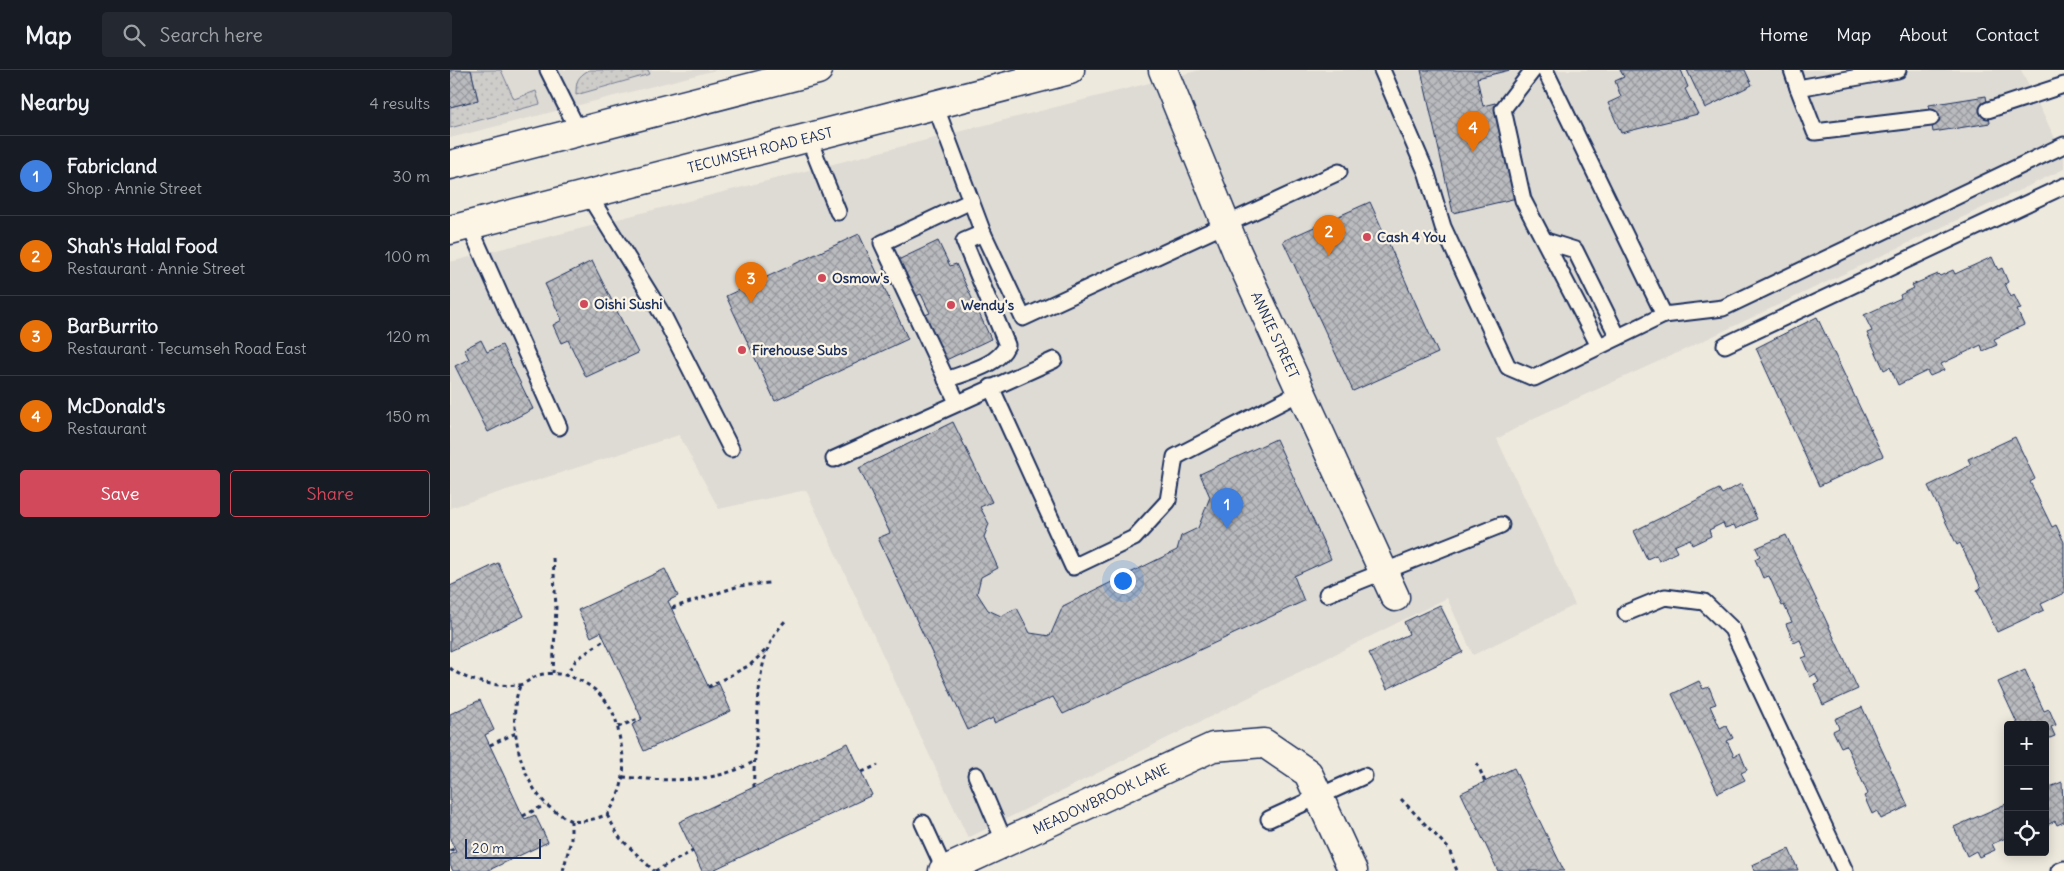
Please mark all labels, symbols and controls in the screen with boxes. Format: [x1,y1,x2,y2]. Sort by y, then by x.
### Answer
search box [102,12,452,57]
text: Map [25,20,72,50]
icon: search [120,21,148,49]
text: Search here [160,23,263,47]
text: Home [1760,23,1808,46]
text: Map [1836,23,1871,46]
text: About [1899,23,1947,46]
text: Contact [1975,23,2039,46]
text: Nearby [20,89,90,116]
text: 4 results [369,93,430,113]
pin: 4 [1457,111,1489,152]
street label: TECUMSEH ROAD EAST [686,123,834,177]
text: Fabricland [67,154,157,178]
text: 1 [33,166,39,186]
text: 30 m [393,166,430,186]
text: Shop · Annie Street [67,178,202,198]
pin: 2 [1313,215,1345,256]
place label: Cash 4 You [1377,228,1446,246]
marker: Cash 4 You [1361,231,1373,243]
text: Shah's Halal Food [67,234,218,258]
text: 2 [32,246,40,266]
text: 100 m [385,246,430,266]
text: Restaurant · Annie Street [67,258,245,278]
pin: 3 [735,262,767,303]
place label: Osmow's [832,269,890,287]
marker: Osmow's [816,272,828,284]
street label: ANNIE STREET [1247,289,1303,381]
place label: Oishi Sushi [594,295,662,313]
place label: Wendy's [961,296,1015,314]
marker: Oishi Sushi [578,298,590,310]
marker: Wendy's [945,299,957,311]
text: BarBurrito [67,314,158,338]
text: 3 [31,326,41,346]
text: 120 m [387,326,430,346]
text: Restaurant · Tecumseh Road East [67,338,306,358]
place label: Firehouse Subs [752,341,848,359]
marker: Firehouse Subs [736,344,748,356]
text: McDonald's [67,394,165,418]
text: 4 [31,406,41,426]
text: 150 m [386,406,430,426]
text: Restaurant [67,418,147,438]
button: Save [20,470,220,517]
button: Share [230,470,430,517]
pin: 1 [1211,488,1243,529]
your location [1110,568,1136,594]
map controls [2004,721,2049,856]
button: + [2004,721,2049,766]
street label: MEADOWBROOK LANE [1030,760,1172,838]
button: − [2004,766,2049,811]
button: locate [2004,811,2049,856]
scale bar [465,836,541,859]
text: 20 m [472,839,505,857]

